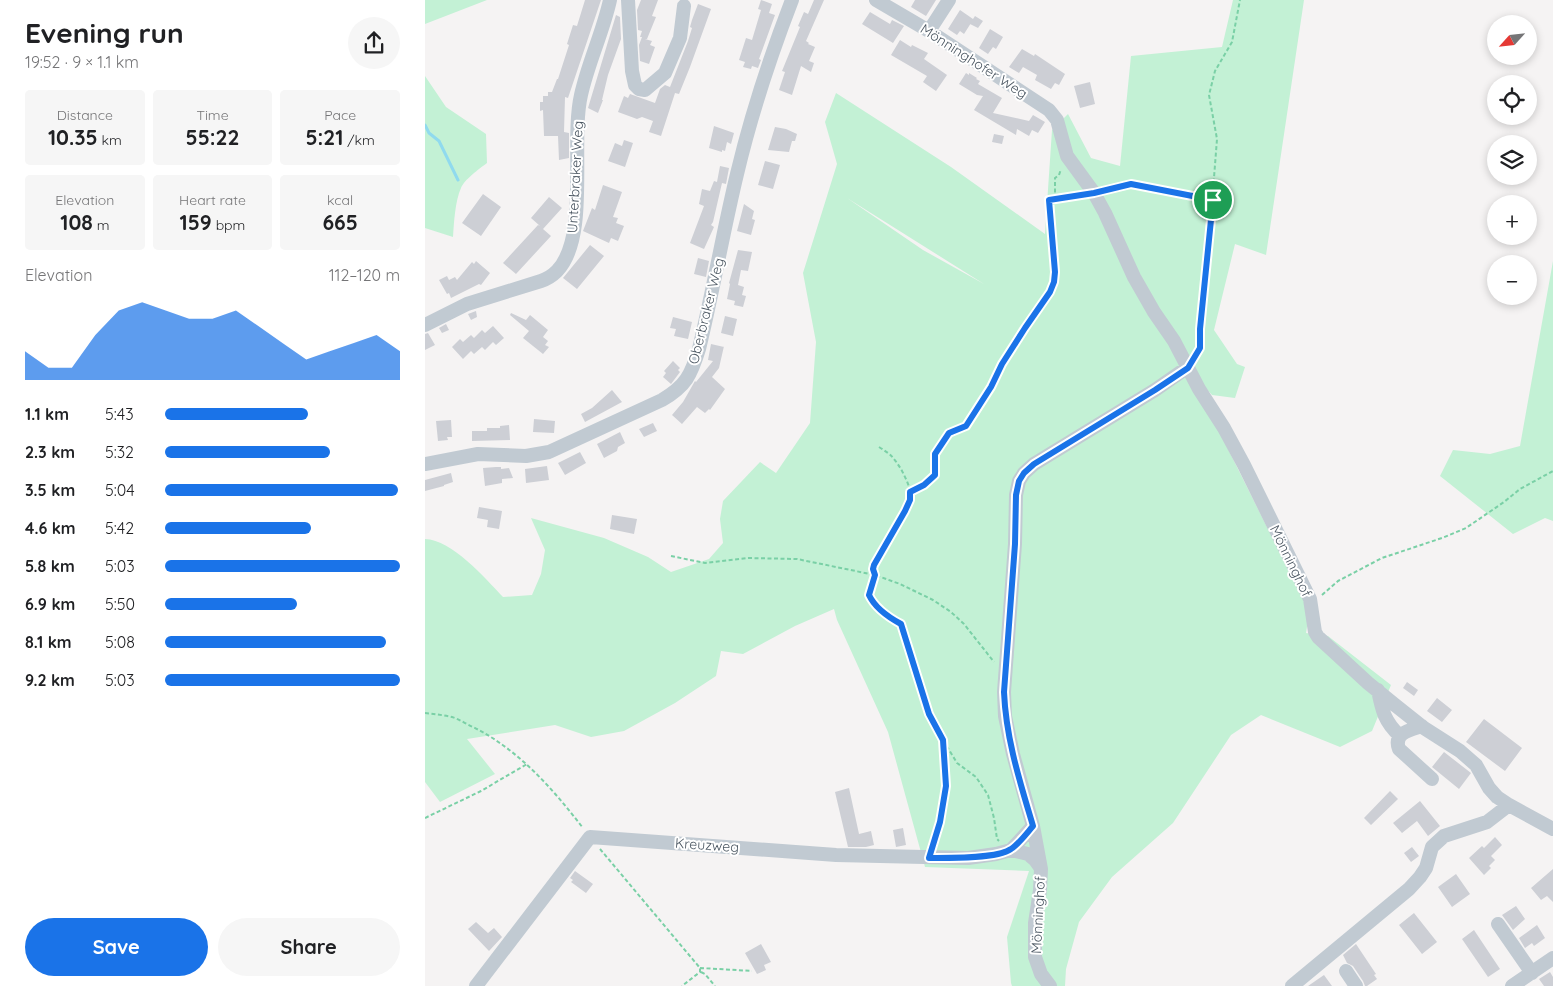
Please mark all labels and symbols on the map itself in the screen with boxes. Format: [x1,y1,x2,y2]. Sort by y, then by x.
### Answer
north arrow [1487,15,1537,65]
street label: Mönninghofer Weg [917,20,1031,102]
street label: Unterbraker Weg [563,120,587,234]
pin [1192,179,1234,221]
street label: Oberbraker Weg [684,256,728,366]
street label: Mönninghof [1266,522,1316,600]
street label: Kreuzweg [674,834,740,856]
street label: Mönninghof [1027,876,1049,954]

